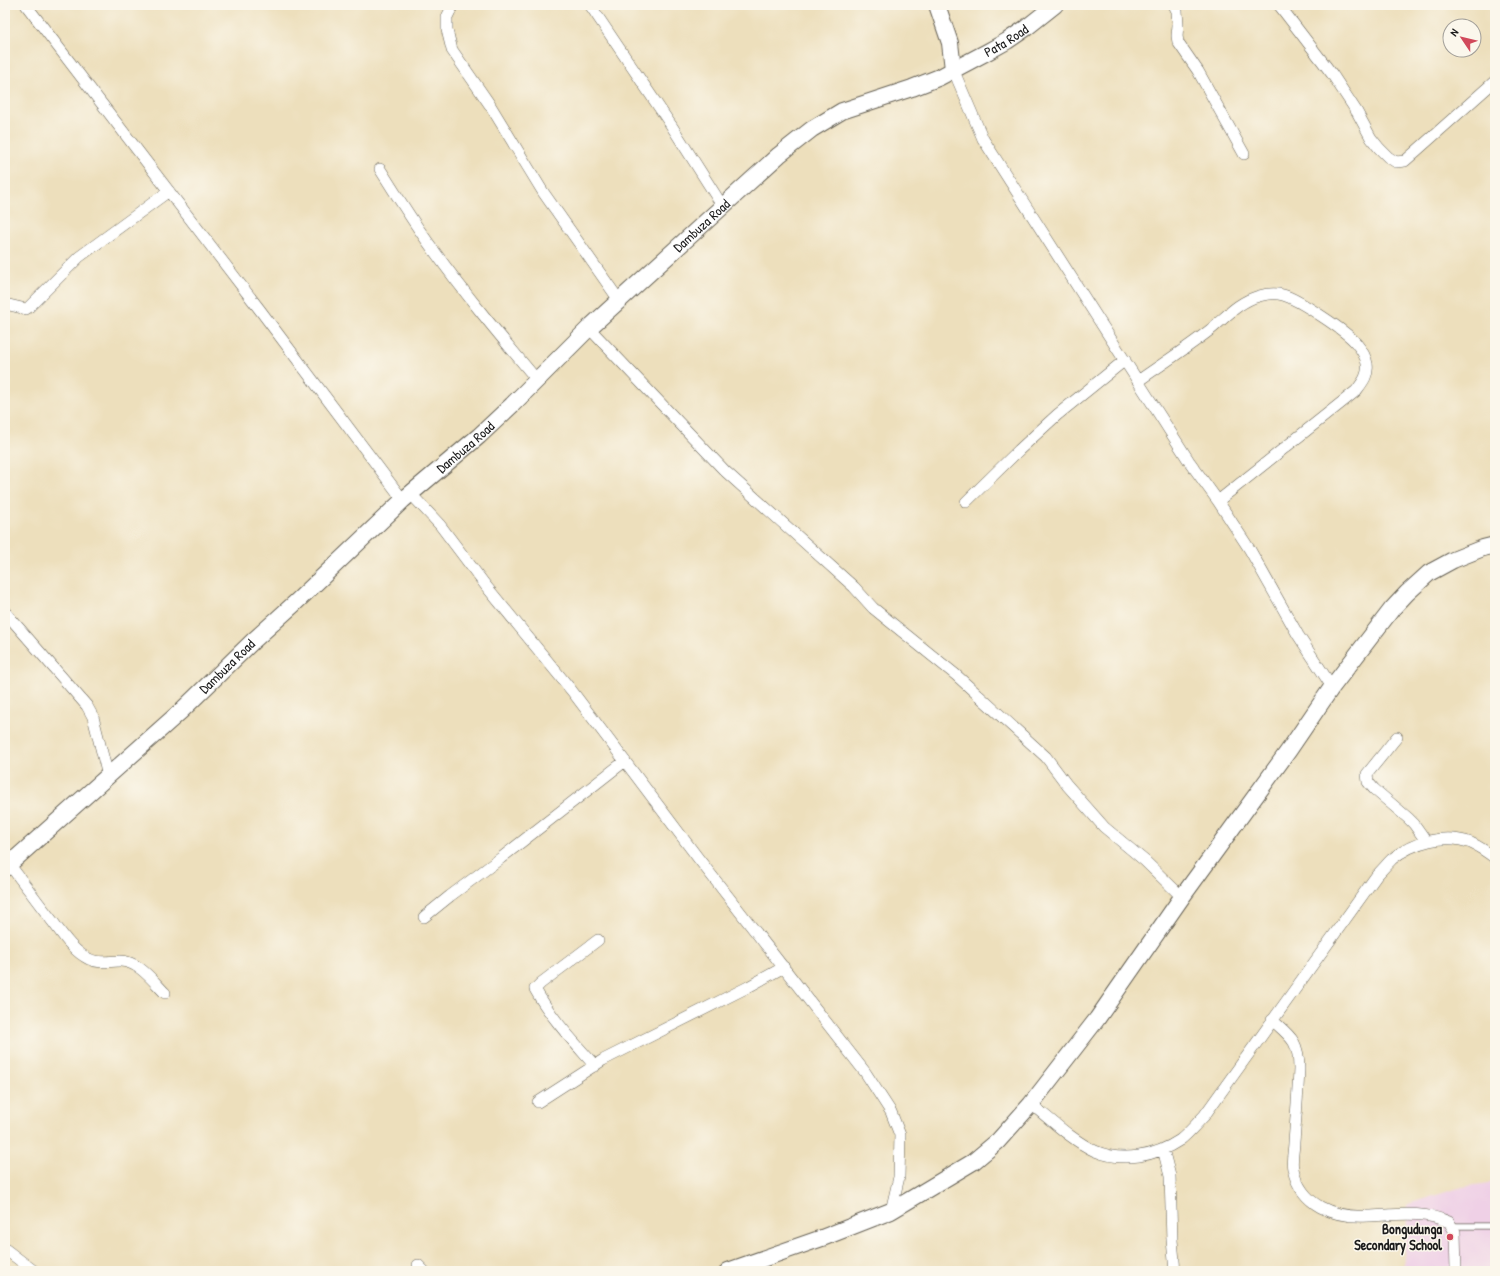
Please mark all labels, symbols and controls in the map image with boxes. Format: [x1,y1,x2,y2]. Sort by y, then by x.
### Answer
north arrow [1442,18,1482,58]
street label: Pata Road [981,19,1032,61]
text: N [1446,26,1461,39]
street label: Dambuza Road [669,194,734,256]
street label: Dambuza Road [432,416,499,477]
street label: Dambuza Road [195,634,259,697]
place label: Bongudunga Secondary School [1354,1219,1443,1256]
marker: Bongudunga Secondary School [1445,1232,1455,1242]

